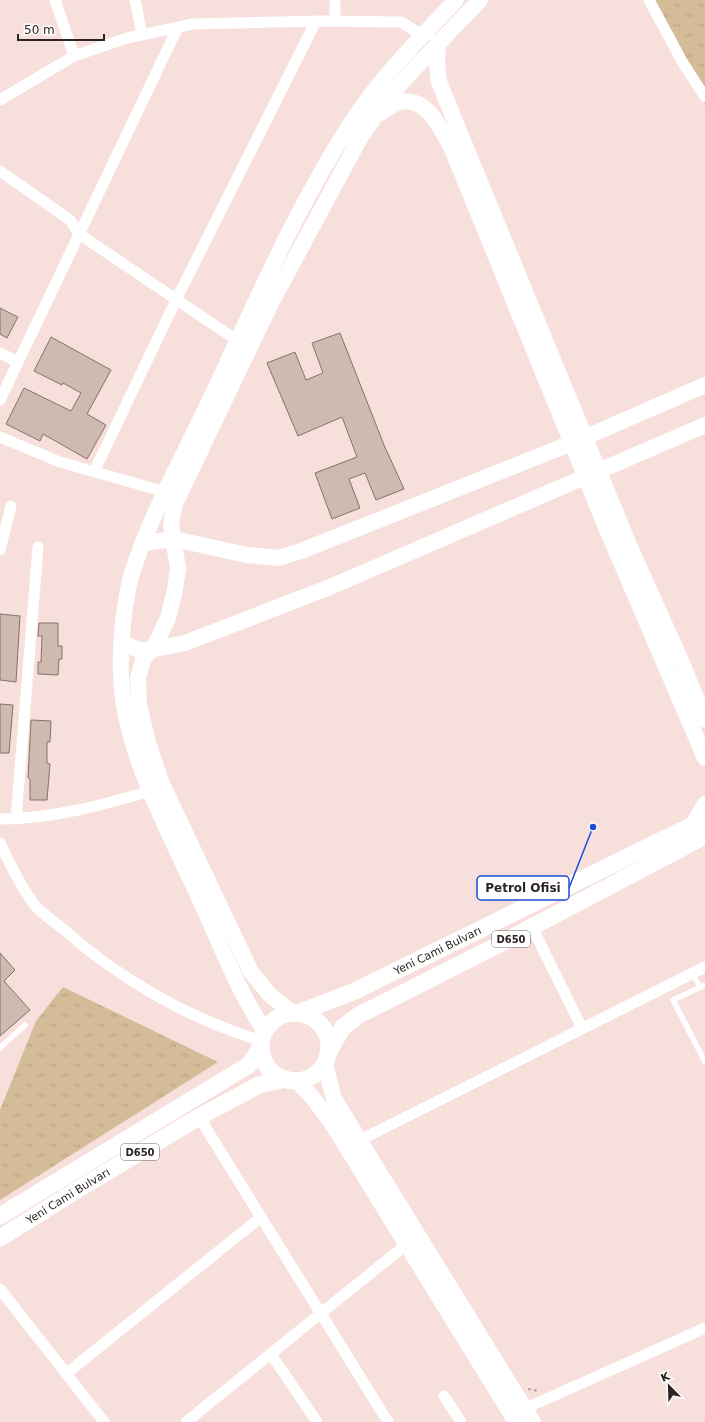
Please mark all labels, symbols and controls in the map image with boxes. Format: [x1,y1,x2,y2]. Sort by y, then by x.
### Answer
scale bar [18,16,104,42]
text: 50 m [24,23,55,37]
callout: Petrol Ofisi [477,876,569,900]
text: Petrol Ofisi [485,881,561,895]
street label: Yeni Cami Bulvarı [391,924,484,978]
road number: D650 [492,931,530,947]
road number: D650 [121,1144,159,1160]
street label: Yeni Cami Bulvarı [23,1166,112,1227]
north arrow [649,1366,689,1406]
text: K [659,1369,672,1385]

